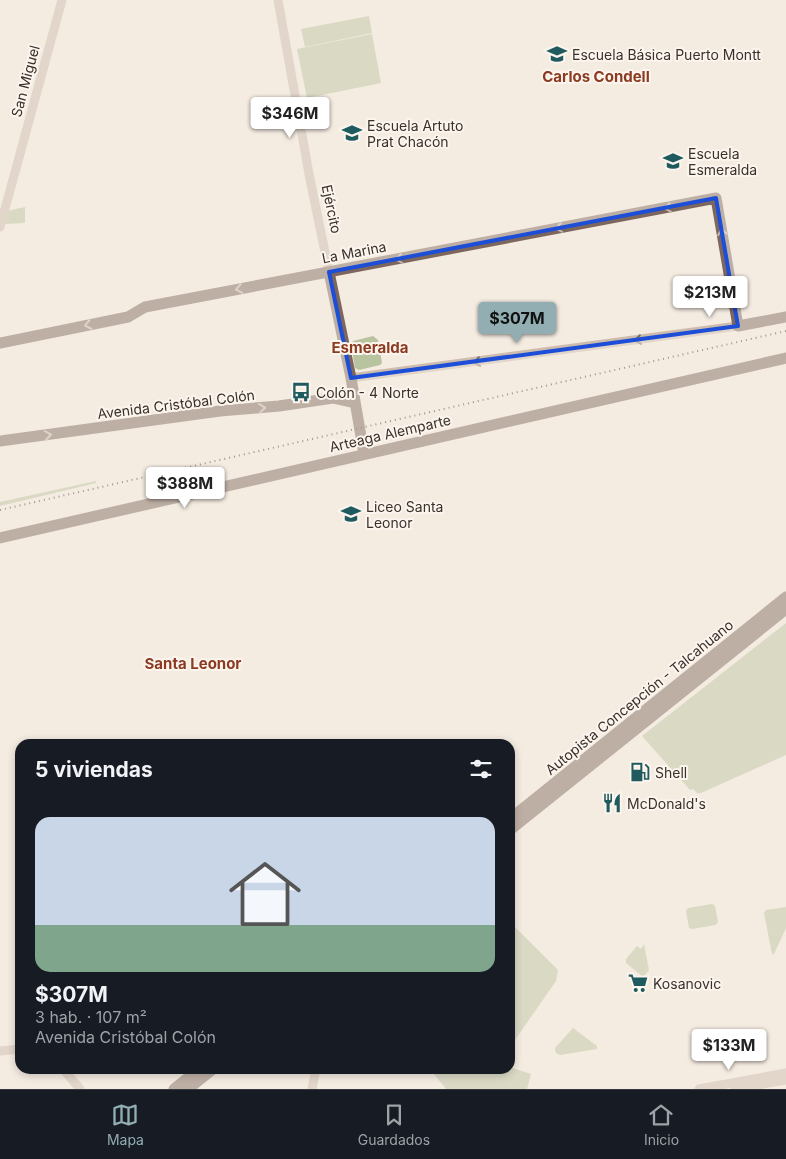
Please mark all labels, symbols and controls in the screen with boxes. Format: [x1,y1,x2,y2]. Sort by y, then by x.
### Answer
street label: San Miguel [7,43,43,119]
school or university icon: Escuela Básica Puerto Montt [546,43,568,65]
place label: Escuela Básica Puerto Montt [572,46,761,63]
district label: Carlos Condell [542,67,650,86]
pin: $346M [255,96,325,139]
text: $346M [262,103,318,123]
place label: Escuela Artuto Prat Chacón [367,117,463,150]
school or university icon: Escuela Artuto Prat Chacón [341,122,363,144]
place label: Escuela Esmeralda [688,145,757,178]
school or university icon: Escuela Esmeralda [662,150,684,172]
street label: Ejército [319,183,345,235]
one-way arrow [664,202,672,212]
one-way arrow [554,223,563,233]
one-way arrow [717,228,727,237]
street label: La Marina [320,237,388,267]
one-way arrow [395,253,403,264]
pin: $213M [675,276,745,318]
text: $213M [684,282,736,302]
one-way arrow [235,284,244,294]
pin: $307M [482,302,552,344]
text: $307M [489,308,545,328]
one-way arrow [83,319,92,329]
one-way arrow [633,335,642,345]
district label: Esmeralda [332,338,408,357]
one-way arrow [472,356,480,367]
bus stop icon: Colón - 4 Norte [290,381,312,403]
place label: Colón - 4 Norte [316,384,419,401]
street label: Avenida Cristóbal Colón [96,386,256,422]
one-way arrow [258,403,266,414]
street label: Arteaga Alemparte [328,411,452,455]
one-way arrow [45,430,53,441]
pin: $388M [150,466,220,509]
text: $388M [157,473,213,493]
place label: Liceo Santa Leonor [366,498,443,531]
school or university icon: Liceo Santa Leonor [340,503,362,525]
street label: Autopista Concepción - Talcahuano [542,616,736,778]
district label: Santa Leonor [145,654,241,673]
icon: filters [467,755,495,783]
text: 5 viviendas [35,757,153,782]
fuel station icon: Shell [629,761,651,783]
place label: Shell [655,764,687,781]
restaurant icon: McDonald's [601,792,623,814]
place label: McDonald's [627,795,706,812]
icon: home [220,849,310,939]
supermarket icon: Kosanovic [627,972,649,994]
place label: Kosanovic [653,975,721,992]
text: $307M [35,982,108,1007]
text: 3 hab. · 107 m² [35,1007,147,1027]
text: Avenida Cristóbal Colón [35,1027,216,1047]
pin: $133M [694,1028,764,1071]
text: $133M [703,1035,755,1055]
tab: Mapa [107,1101,144,1148]
tab: Guardados [358,1101,430,1148]
tab: Inicio [644,1101,679,1148]

